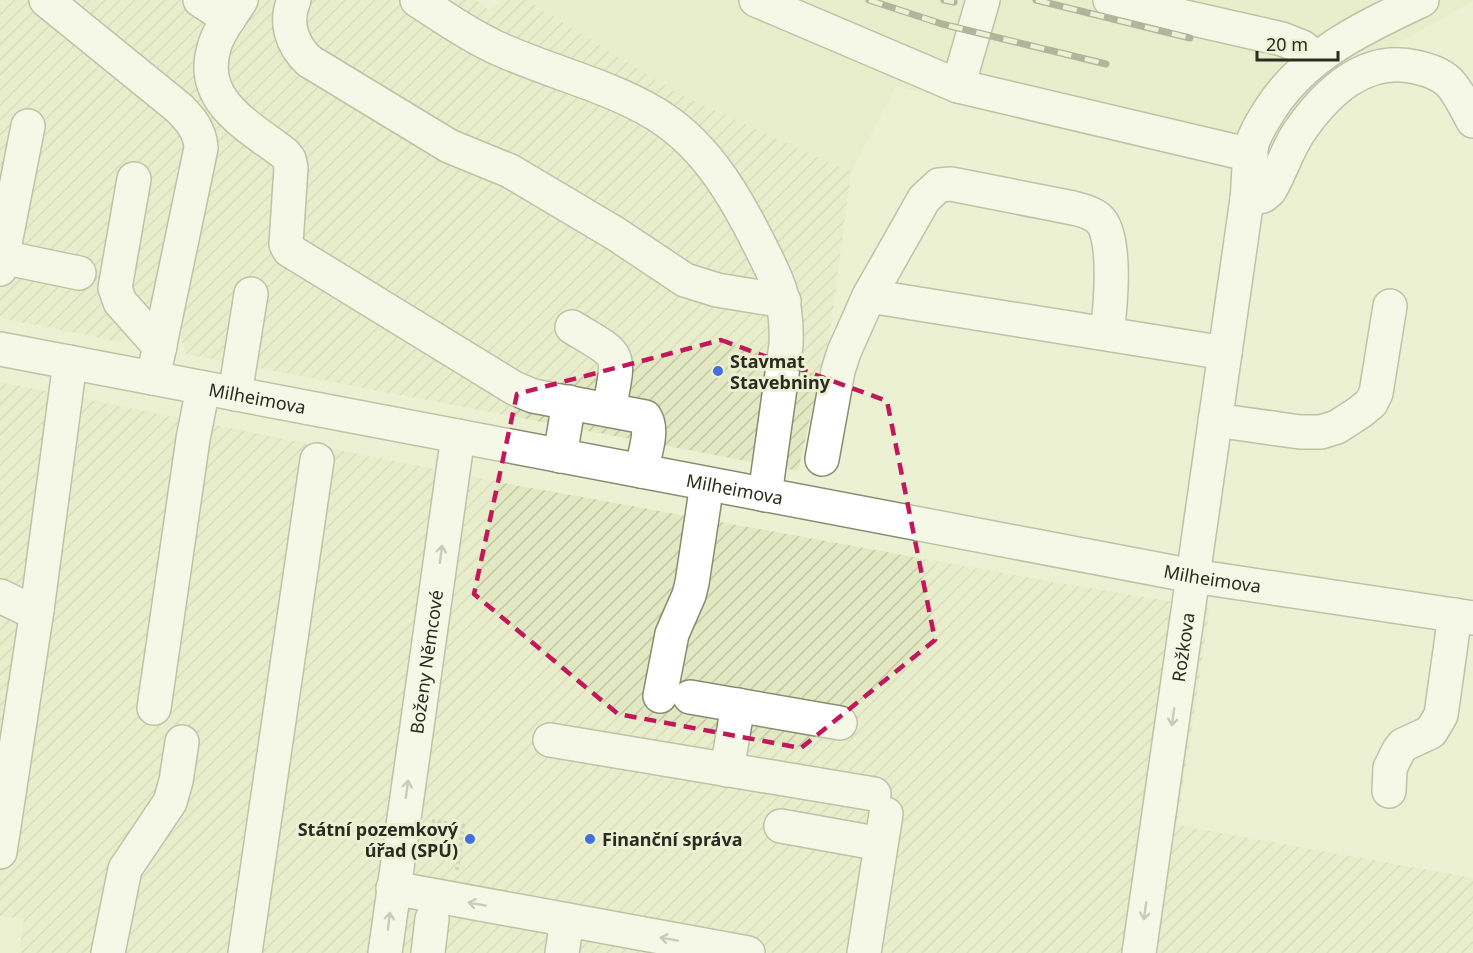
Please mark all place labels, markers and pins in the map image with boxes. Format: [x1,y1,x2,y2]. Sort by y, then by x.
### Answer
place label: Stavmat Stavebniny [730,349,831,394]
marker: Stavmat Stavebniny [711,364,725,378]
place label: Státní pozemkový úřad (SPÚ) [298,817,459,862]
place label: Finanční správa [602,827,742,851]
marker: Státní pozemkový úřad (SPÚ) [463,832,477,846]
marker: Finanční správa [583,832,597,846]

